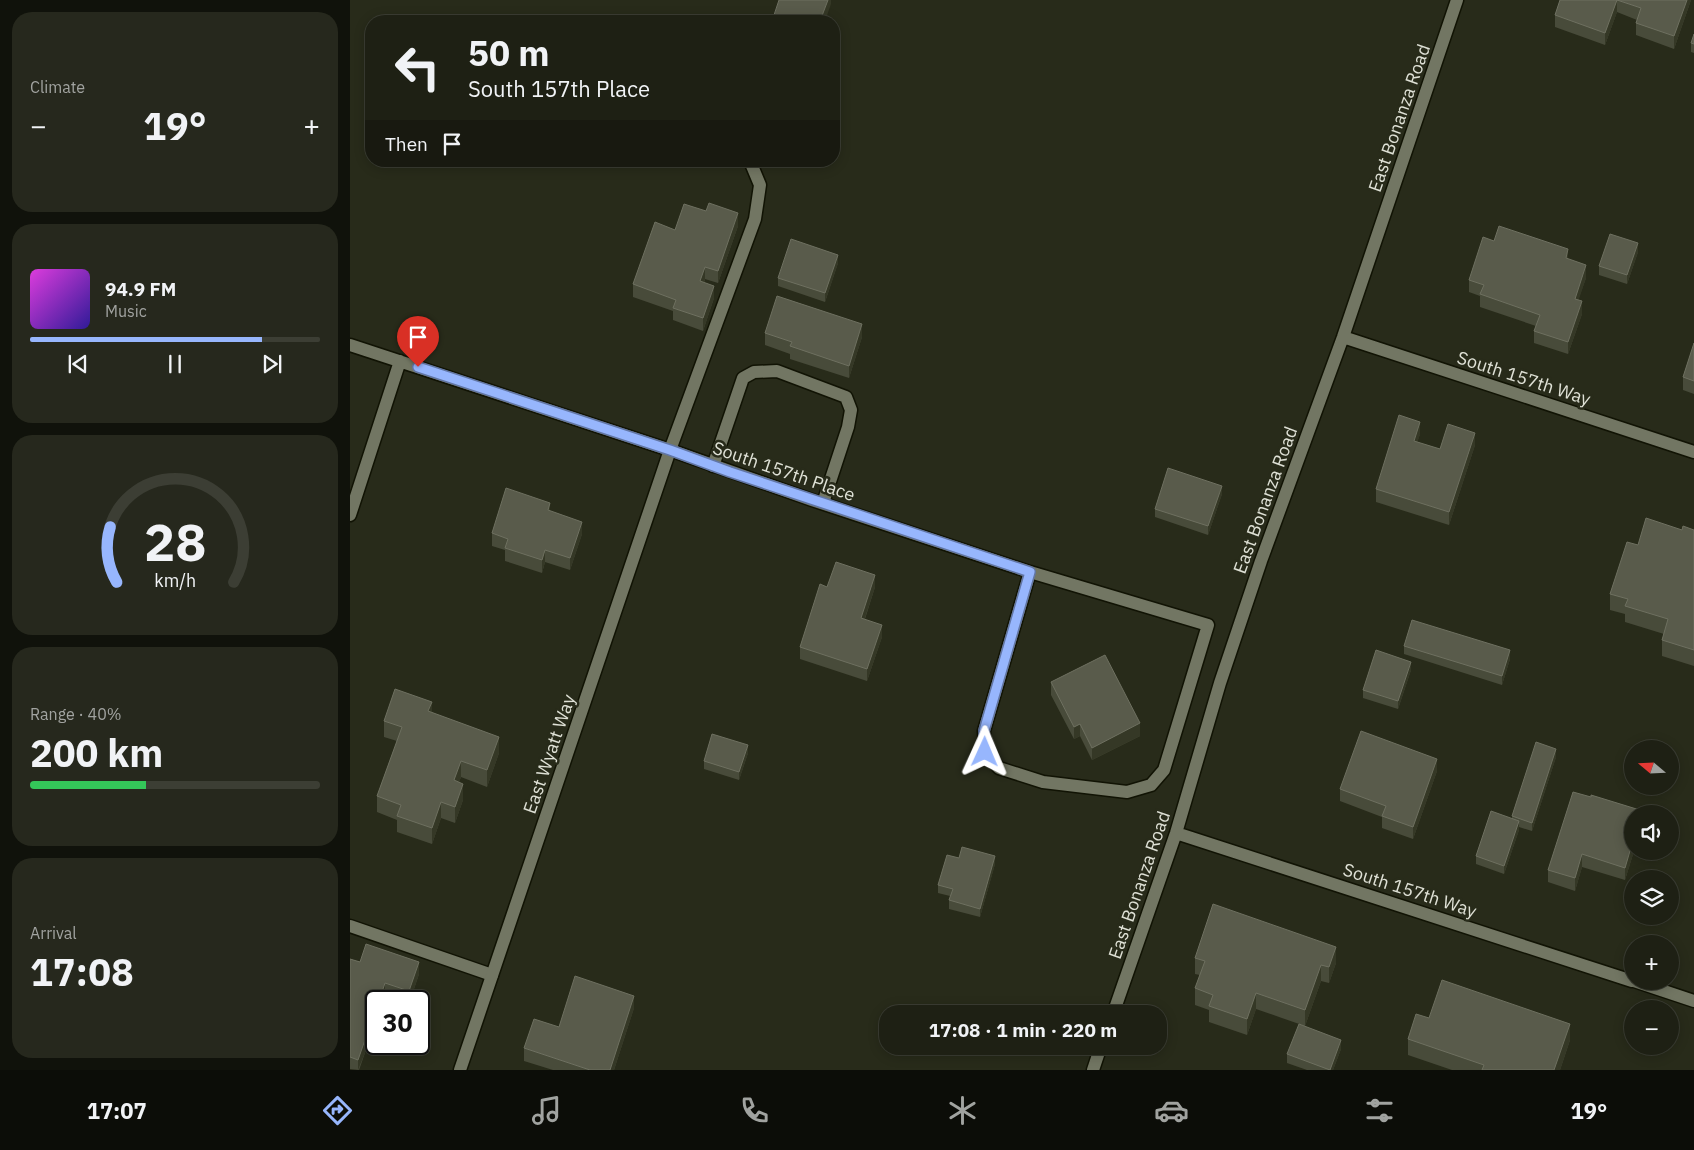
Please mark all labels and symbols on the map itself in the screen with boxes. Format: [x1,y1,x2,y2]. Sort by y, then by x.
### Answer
street label: East Bonanza Road [1363,41,1435,195]
pin [397,316,439,367]
street label: South 157th Way [1454,346,1594,410]
street label: East Bonanza Road [1228,423,1302,577]
street label: South 157th Place [710,436,858,506]
street label: East Wyatt Way [518,691,580,817]
position arrow [958,725,1010,777]
north arrow [1624,740,1679,795]
street label: East Bonanza Road [1103,808,1175,962]
street label: South 157th Way [1340,858,1480,922]
speed limit sign: 30 [365,990,430,1055]

